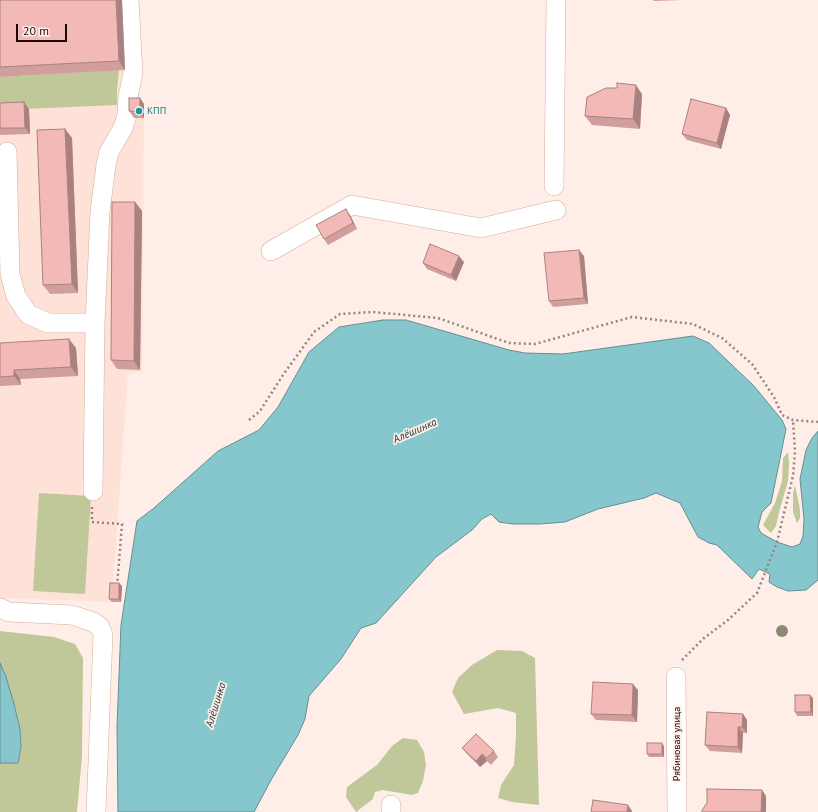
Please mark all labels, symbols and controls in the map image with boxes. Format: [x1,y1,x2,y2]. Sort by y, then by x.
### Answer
scale bar [18,16,69,42]
text: 20 m [23,23,49,38]
place label: КПП [147,105,166,117]
marker: КПП [134,106,144,116]
water label: Алёшинка [391,416,439,446]
water label: Алёшинка [203,681,229,729]
street label: Рябиновая улица [671,707,683,781]

